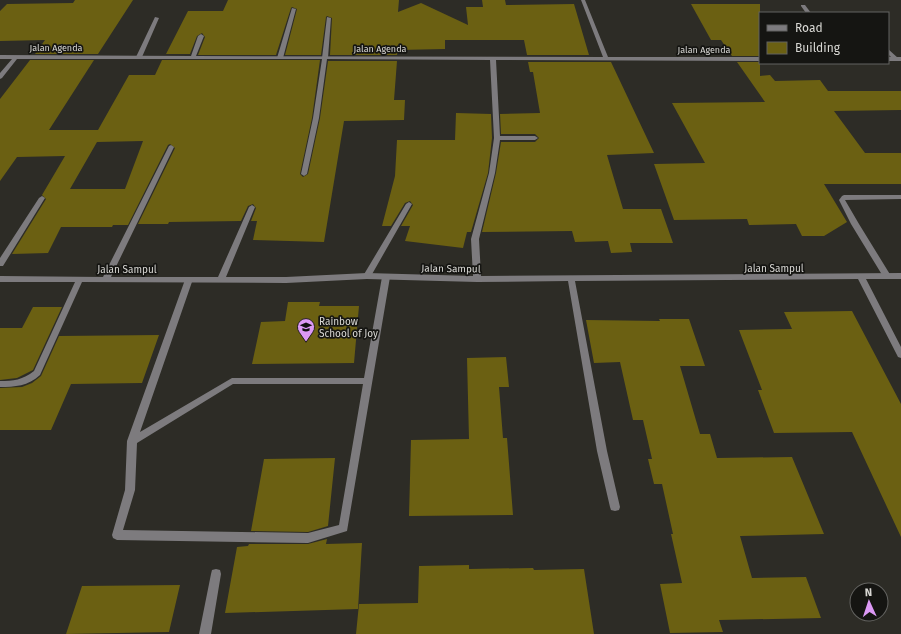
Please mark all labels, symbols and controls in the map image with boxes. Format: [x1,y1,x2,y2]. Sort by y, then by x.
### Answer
legend [759,12,889,64]
text: Road [795,21,823,35]
text: Building [795,41,841,55]
street label: Jalan Agenda [30,43,83,53]
street label: Jalan Agenda [354,44,407,54]
street label: Jalan Agenda [678,45,731,55]
street label: Jalan Sampul [421,262,481,276]
street label: Jalan Sampul [744,263,804,275]
street label: Jalan Sampul [97,264,157,276]
place label: Rainbow School of Joy [319,316,378,340]
school or university icon: Rainbow School of Joy [296,317,316,342]
north arrow [849,582,889,622]
text: N [865,586,872,599]

